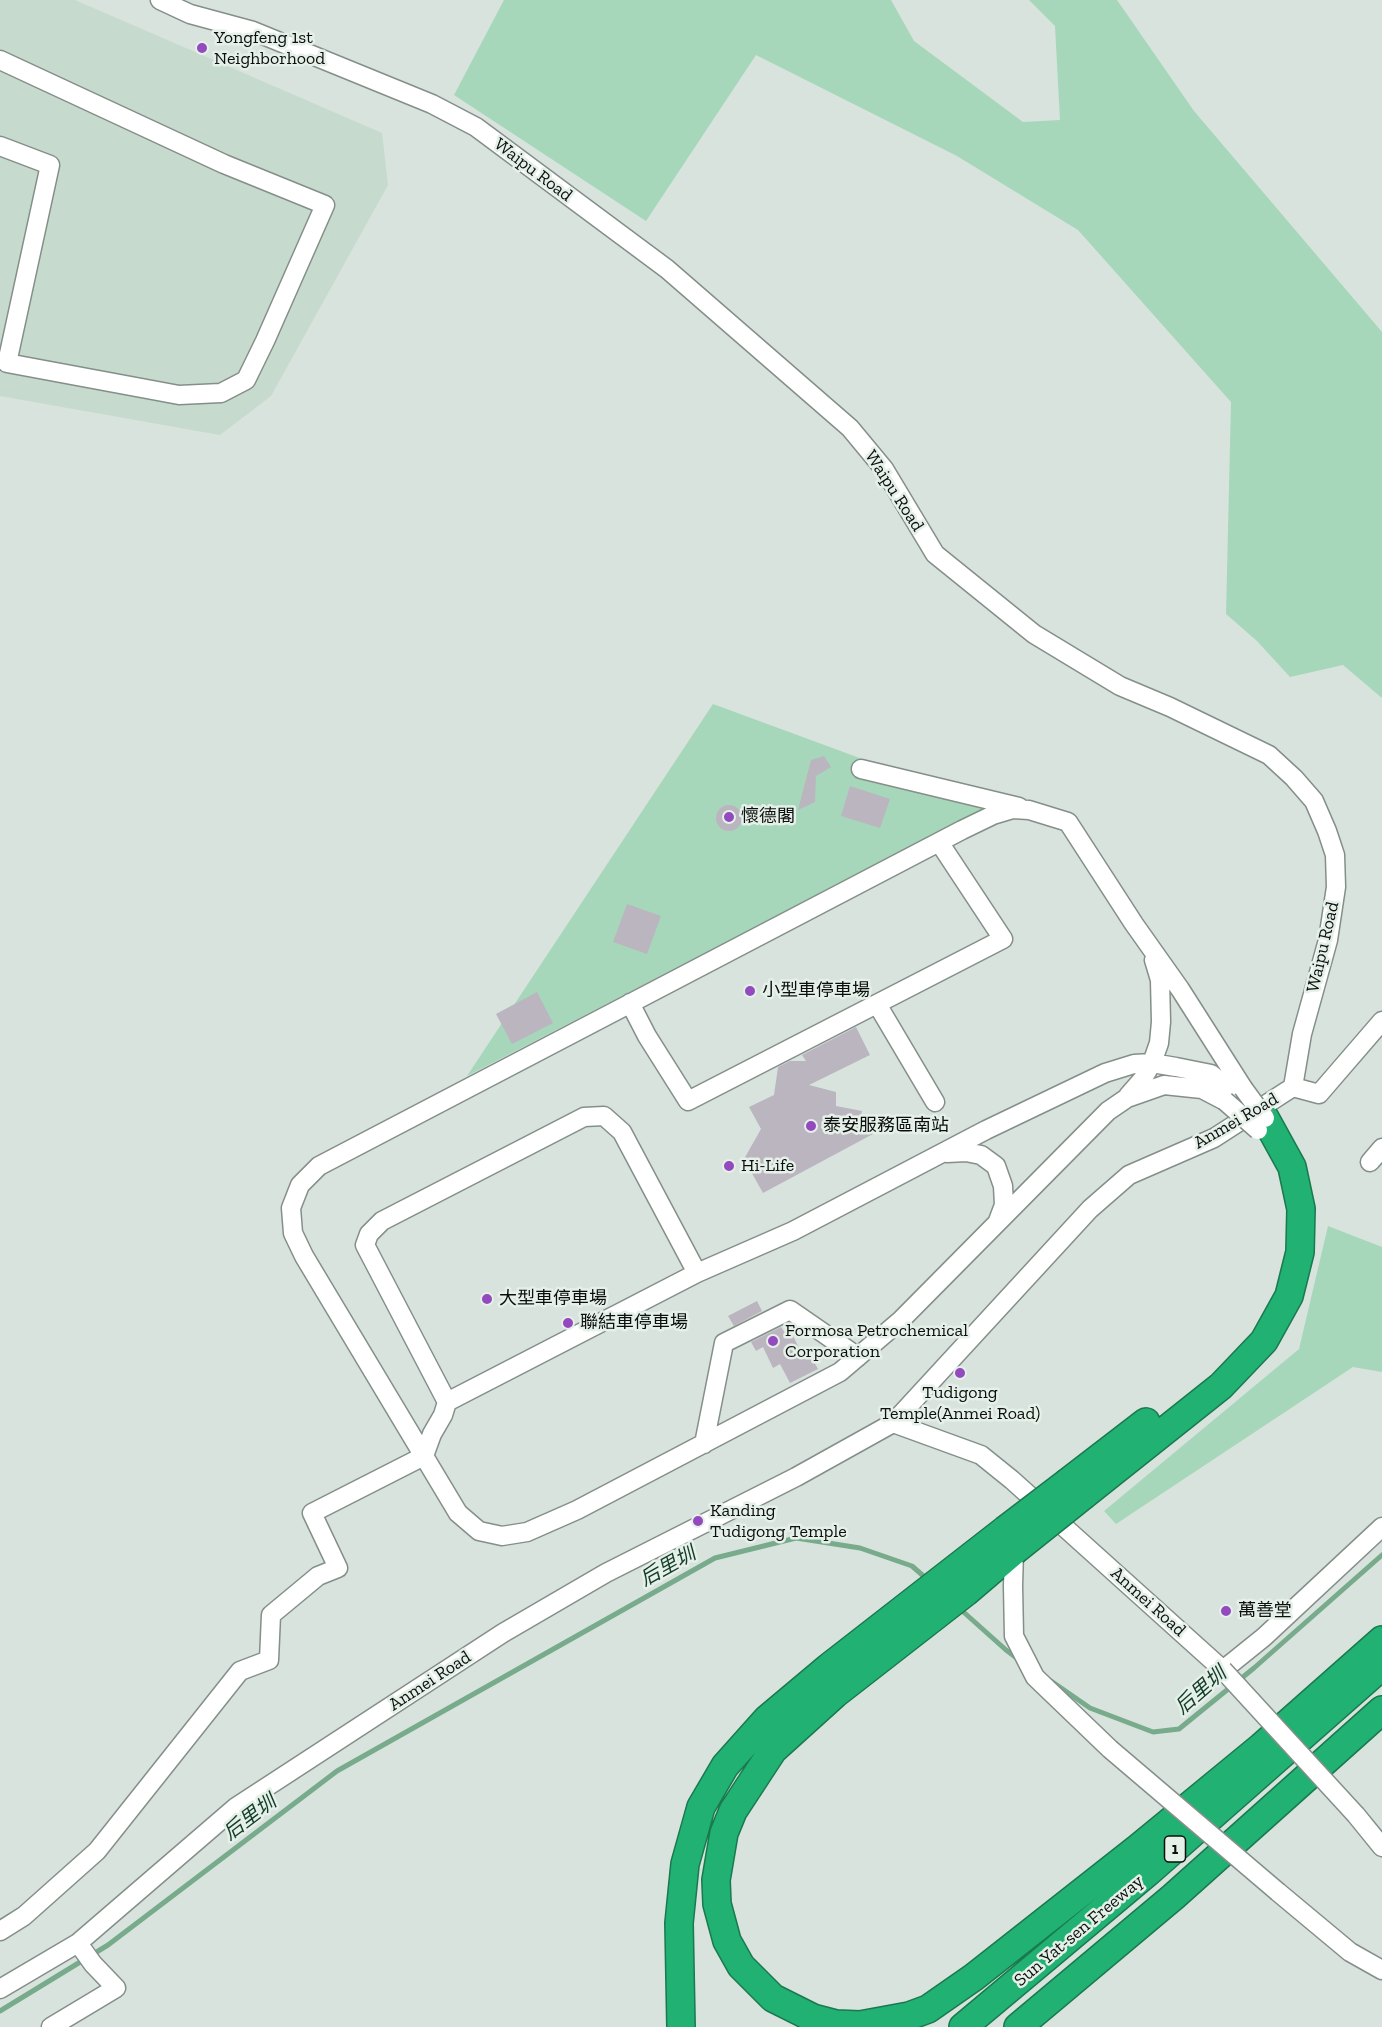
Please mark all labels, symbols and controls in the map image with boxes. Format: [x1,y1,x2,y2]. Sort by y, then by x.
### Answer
place label: Yongfeng 1st Neighborhood [214,27,325,70]
marker: Yongfeng 1st Neighborhood [195,41,209,55]
street label: Waipu Road [490,134,576,206]
street label: Waipu Road [860,446,928,536]
place label: 懷德閣 [741,806,795,828]
marker: 懷德閣 [722,810,736,824]
street label: Waipu Road [1302,899,1344,995]
place label: 小型車停車場 [762,980,870,1002]
marker: 小型車停車場 [743,984,757,998]
street label: Anmei Road [1190,1088,1282,1154]
place label: 泰安服務區南站 [823,1115,949,1137]
marker: 泰安服務區南站 [804,1119,818,1133]
place label: Hi-Life [741,1155,794,1177]
marker: Hi-Life [722,1159,736,1173]
place label: 大型車停車場 [499,1288,607,1310]
marker: 大型車停車場 [480,1292,494,1306]
place label: 聯結車停車場 [580,1312,688,1334]
marker: 聯結車停車場 [561,1316,575,1330]
place label: Formosa Petrochemical Corporation [785,1320,968,1362]
marker: Formosa Petrochemical Corporation [766,1334,780,1348]
marker: Tudigong Temple(Anmei Road) [953,1366,967,1380]
place label: Tudigong Temple(Anmei Road) [880,1382,1040,1424]
place label: Kanding Tudigong Temple [710,1500,847,1543]
marker: Kanding Tudigong Temple [691,1514,705,1528]
water label: 后里圳 [636,1542,700,1592]
street label: Anmei Road [1106,1563,1190,1641]
place label: 萬善堂 [1238,1600,1292,1622]
marker: 萬善堂 [1219,1604,1233,1618]
street label: Anmei Road [385,1646,475,1716]
water label: 后里圳 [1170,1662,1232,1720]
water label: 后里圳 [219,1790,281,1846]
road number: 1 [1164,1836,1186,1862]
street label: Sun Yat-sen Freeway [1010,1871,1148,1991]

